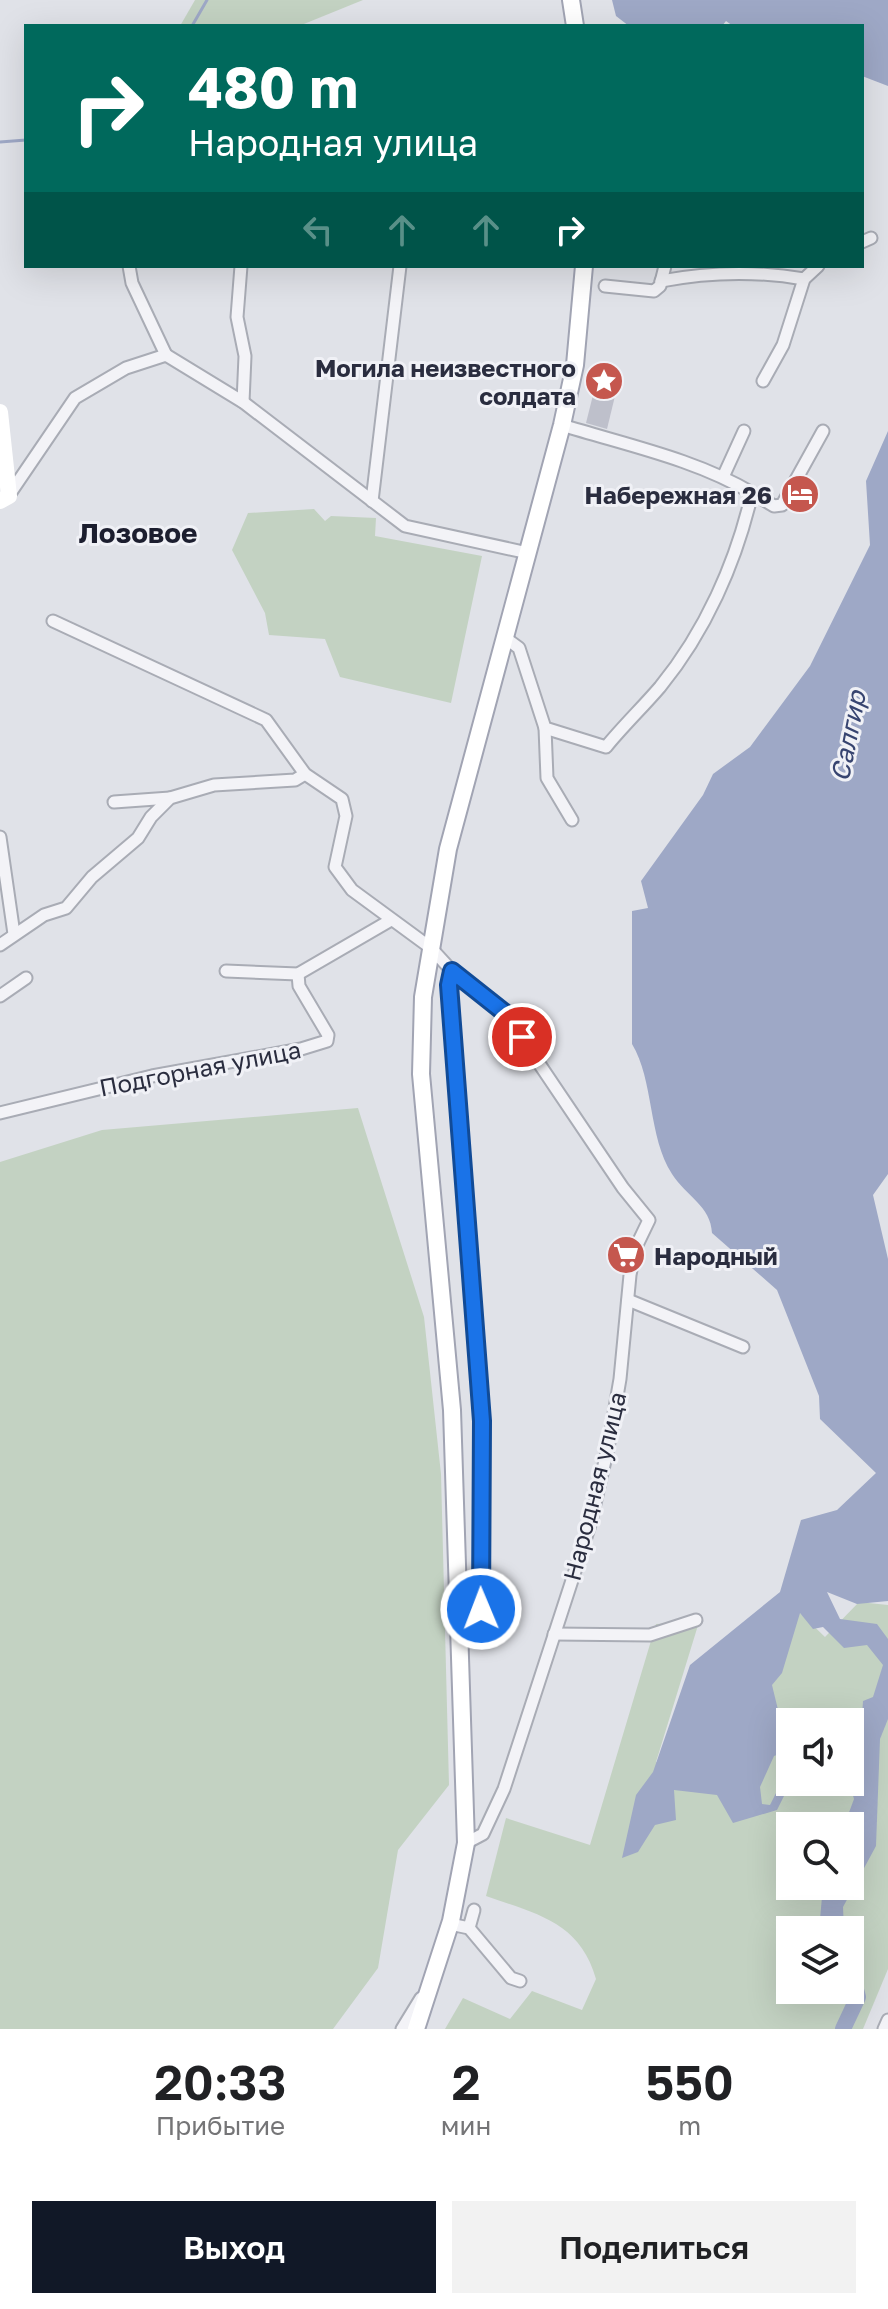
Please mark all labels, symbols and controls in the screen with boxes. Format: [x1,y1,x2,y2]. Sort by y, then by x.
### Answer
text: 480 m [188,53,358,120]
icon: right [56,56,160,160]
text: Народная улица [188,121,478,164]
icon: left [296,208,340,252]
icon: ahead [380,208,424,252]
icon: ahead [464,208,508,252]
icon: right [548,208,592,252]
place label: Могила неизвестного солдата [315,353,576,410]
place icon: Могила неизвестного солдата [583,360,625,402]
hotel icon: Набережная 26 [779,473,821,515]
place label: Набережная 26 [585,480,772,509]
district label: Лозовое [78,516,198,549]
water label: Салгир [824,686,872,784]
pin [488,1003,556,1071]
icon: arrive [500,1015,544,1059]
street label: Подгорная улица [97,1034,303,1102]
supermarket icon: Народный [605,1234,647,1276]
place label: Народный [654,1241,778,1270]
street label: Народная улица [557,1389,631,1583]
position arrow [439,1567,523,1651]
map controls [776,1708,864,2004]
button: sound [776,1708,864,1796]
button: search [776,1812,864,1900]
button: layers [776,1916,864,2004]
text: 20:33 [154,2053,287,2111]
text: 2 [452,2053,480,2111]
text: 550 [646,2053,734,2111]
text: Прибытие [156,2110,285,2141]
text: мин [441,2110,491,2141]
text: m [678,2110,701,2141]
button: Выход [32,2201,436,2293]
button: Поделиться [452,2201,856,2293]

